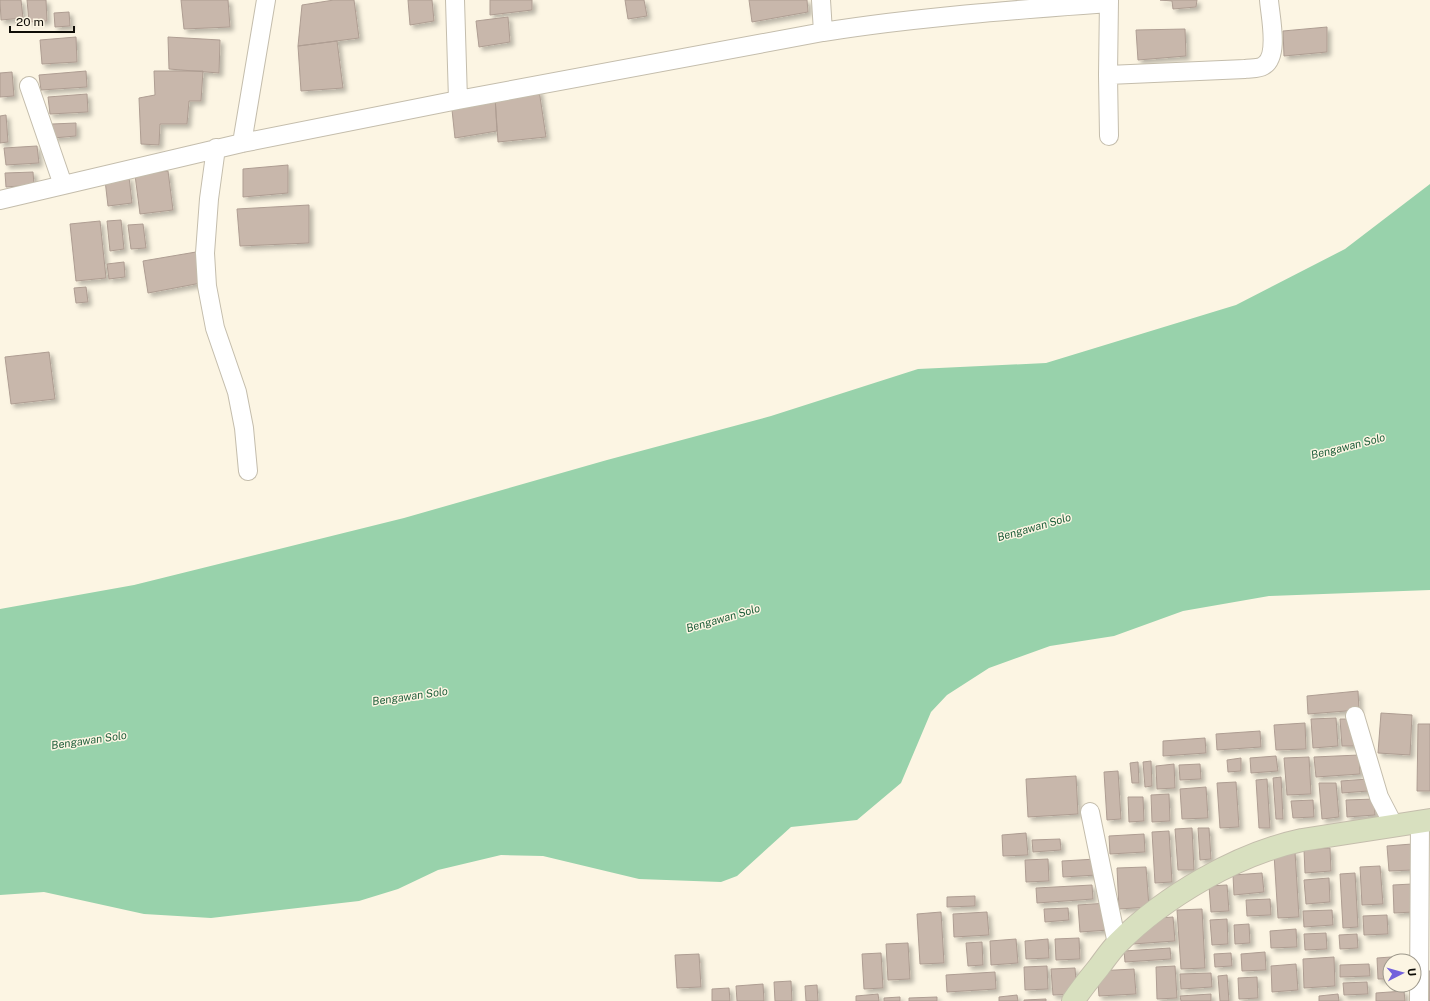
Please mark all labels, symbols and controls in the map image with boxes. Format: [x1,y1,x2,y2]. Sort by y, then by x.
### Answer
scale bar [10,8,74,34]
text: 20 m [16,15,44,29]
water label: Bengawan Solo [1310,431,1386,461]
water label: Bengawan Solo [996,511,1072,543]
water label: Bengawan Solo [685,602,761,634]
water label: Bengawan Solo [371,685,449,707]
water label: Bengawan Solo [50,729,128,751]
north arrow [1382,953,1422,993]
text: U [1406,967,1418,977]

